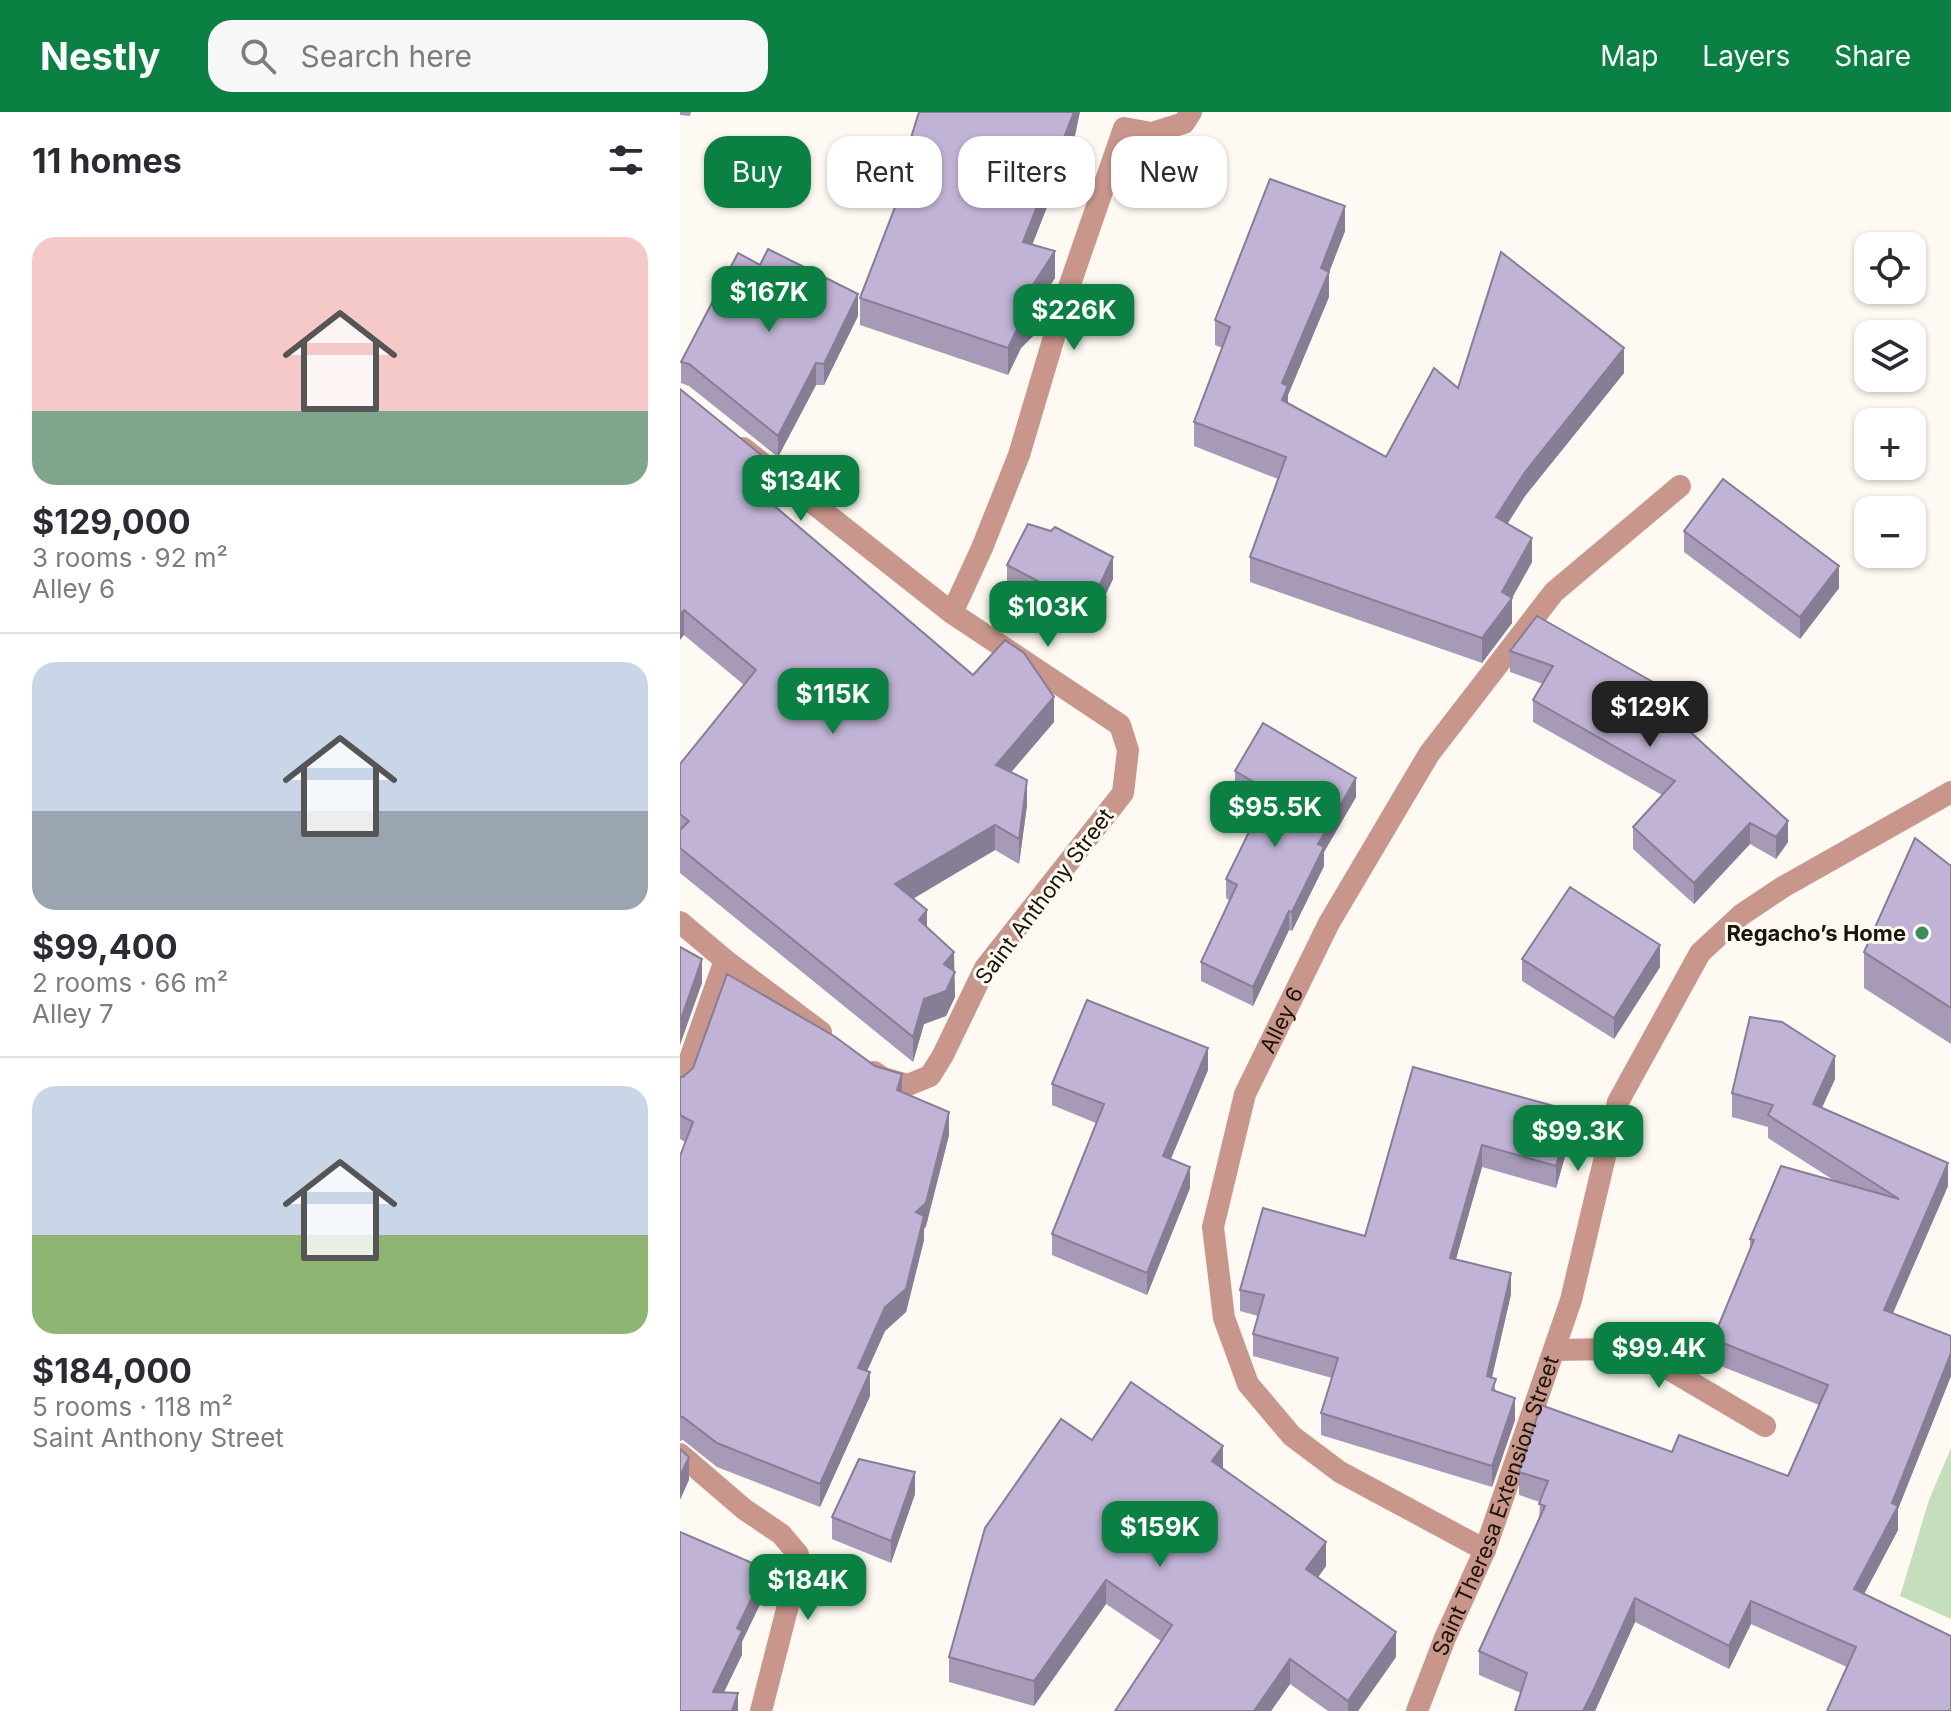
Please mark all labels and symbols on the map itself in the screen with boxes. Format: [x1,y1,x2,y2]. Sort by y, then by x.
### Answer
pin: $167K [713,266,825,334]
pin: $226K [1018,284,1130,352]
pin: $134K [745,455,857,523]
pin: $103K [992,581,1104,649]
pin: $115K [777,668,889,736]
pin: $129K [1594,681,1706,749]
pin: $95.5K [1210,781,1340,849]
street label: Saint Anthony Street [970,803,1118,989]
place label: Regacho’s Home [1726,920,1906,946]
marker: Regacho’s Home [1913,924,1931,942]
street label: Alley 6 [1254,983,1309,1057]
pin: $99.3K [1513,1105,1643,1173]
pin: $99.4K [1594,1322,1724,1390]
street label: Saint Theresa Extension Street [1427,1352,1564,1659]
pin: $159K [1104,1501,1216,1569]
pin: $184K [752,1554,864,1622]

